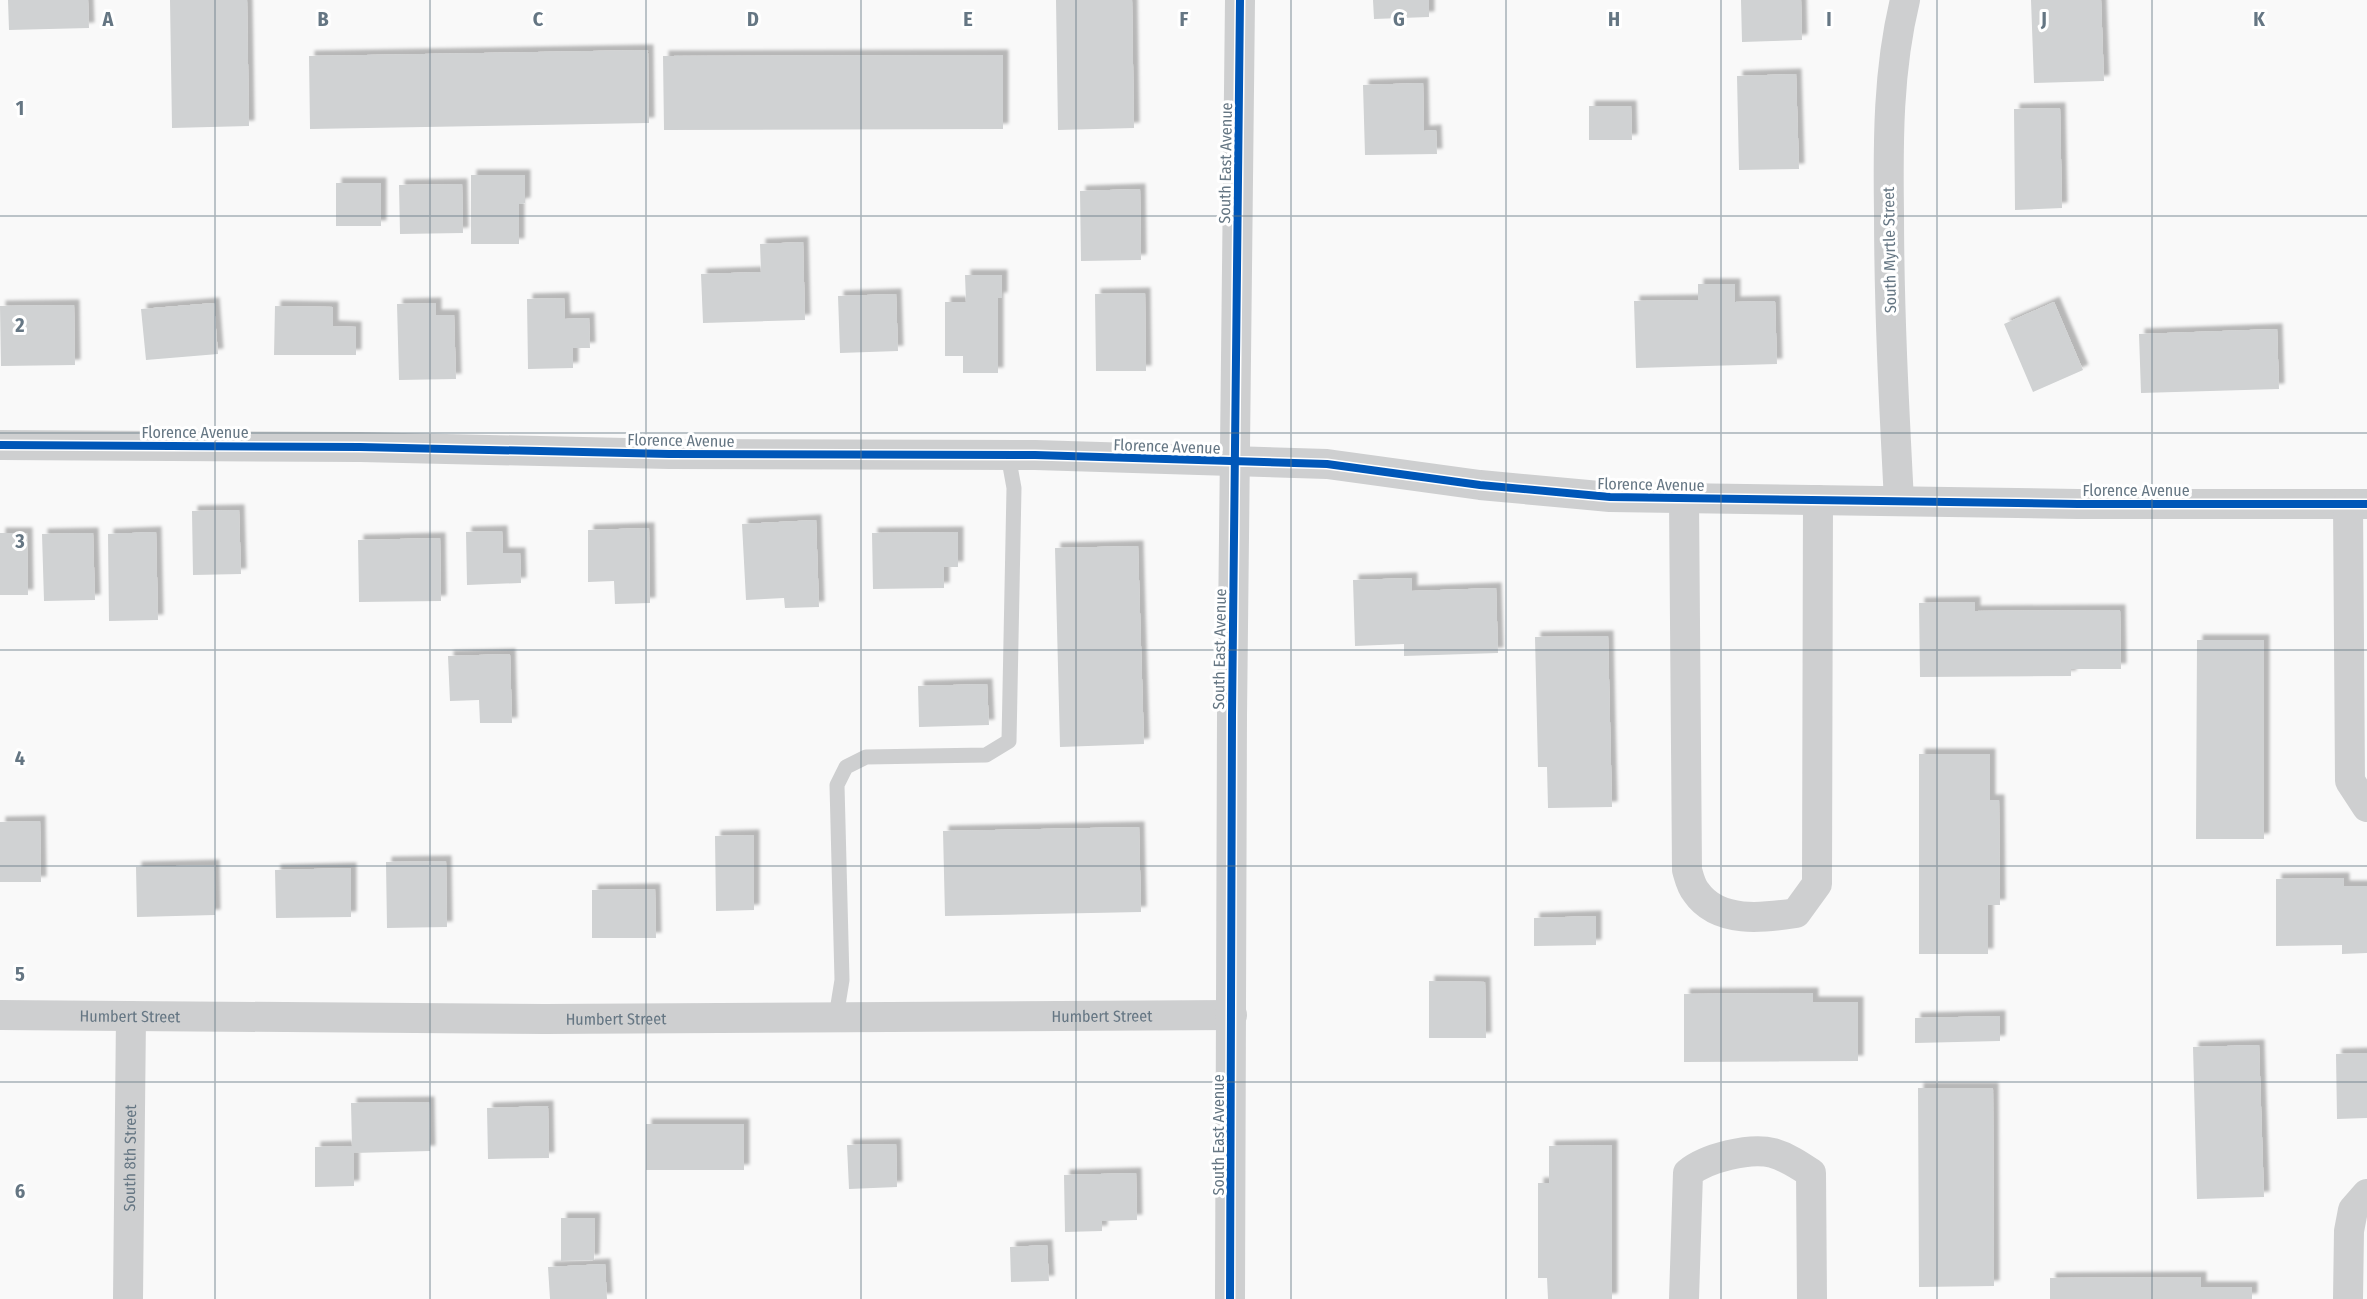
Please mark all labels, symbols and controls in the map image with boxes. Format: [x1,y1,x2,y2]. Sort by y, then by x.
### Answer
text: A [102,7,115,31]
text: B [317,7,329,31]
text: C [533,7,544,31]
text: D [747,7,759,31]
text: E [963,7,973,31]
text: F [1180,7,1189,31]
text: G [1393,7,1405,31]
text: H [1608,7,1620,31]
text: I [1826,7,1832,31]
text: J [2040,7,2047,31]
text: K [2253,7,2265,31]
text: 1 [16,96,24,120]
street label: South East Avenue [1215,102,1236,224]
street label: South Myrtle Street [1879,186,1900,313]
text: 2 [14,313,25,337]
street label: Florence Avenue [141,423,249,442]
street label: Florence Avenue [627,430,735,451]
street label: Florence Avenue [1113,435,1221,458]
street label: Florence Avenue [1597,474,1705,495]
street label: Florence Avenue [2082,481,2190,500]
text: 3 [14,529,25,553]
street label: South East Avenue [1209,588,1230,710]
text: 4 [15,746,25,770]
text: 5 [15,962,25,986]
street label: Humbert Street [1052,1006,1153,1026]
street label: Humbert Street [80,1007,181,1026]
street label: Humbert Street [566,1009,667,1029]
street label: South East Avenue [1209,1074,1228,1196]
street label: South 8th Street [120,1104,140,1212]
text: 6 [15,1179,25,1203]

